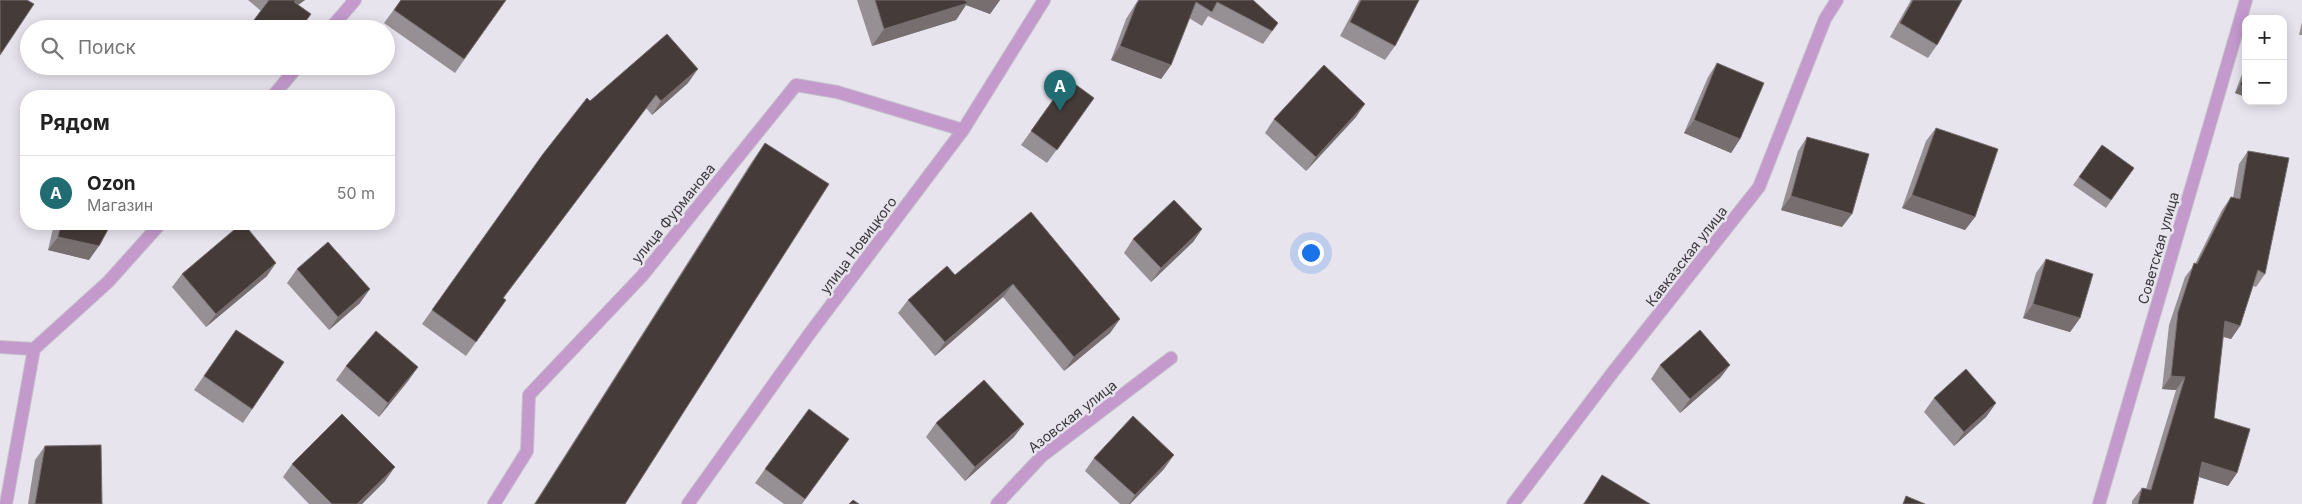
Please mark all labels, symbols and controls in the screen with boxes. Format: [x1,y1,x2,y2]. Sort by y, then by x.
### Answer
map controls [2242,15,2287,105]
button: + [2242,15,2287,60]
search box [20,20,395,75]
icon: search [38,34,66,62]
text: Поиск [78,36,136,59]
button: − [2242,60,2287,105]
pin: A [1044,70,1076,111]
text: Рядом [40,110,110,135]
street label: улица Фурманова [628,160,718,266]
text: Ozon [87,172,136,195]
text: A [50,183,62,203]
text: 50 m [337,183,375,203]
street label: Советская улица [2134,190,2182,306]
street label: улица Новицкого [816,193,900,297]
text: Магазин [87,195,153,215]
street label: Кавказская улица [1642,203,1730,309]
your location [1298,240,1324,266]
street label: Азовская улица [1024,376,1120,456]

